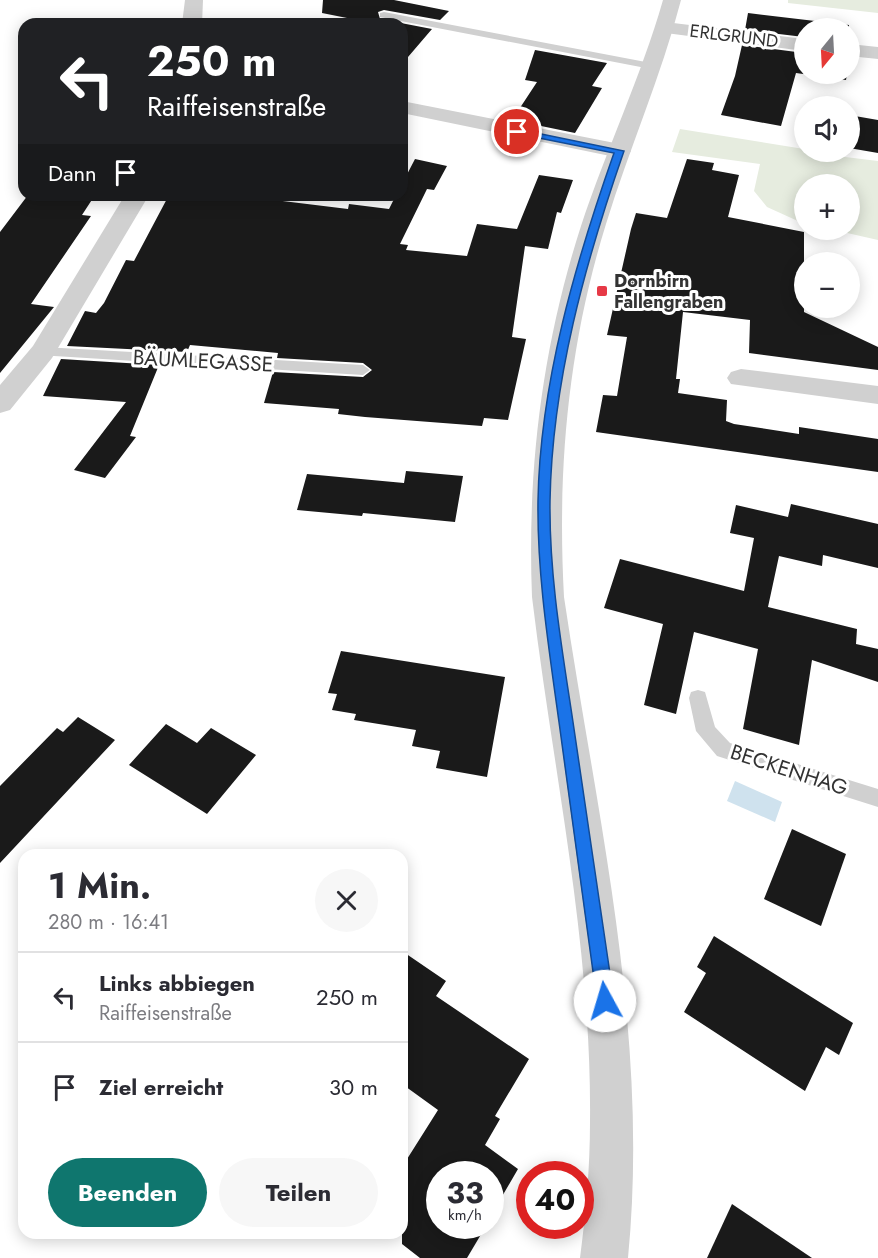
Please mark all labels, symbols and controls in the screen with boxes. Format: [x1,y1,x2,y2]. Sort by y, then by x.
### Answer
street label: ERLGRUND [688,18,780,54]
north arrow [794,18,860,84]
map controls [794,18,860,318]
text: 250 m [147,31,277,92]
icon: left [48,42,126,120]
text: Raiffeisenstraße [147,87,326,126]
button: sound [794,96,860,162]
pin [491,106,542,157]
icon: arrive [500,115,533,148]
icon: arrive [109,156,142,189]
text: Dann [48,157,97,189]
button: + [794,174,860,240]
button: − [794,252,860,318]
place label: Dornbirn Fallengraben [614,268,723,315]
marker: Dornbirn Fallengraben [595,284,609,298]
street label: BÄUMLEGASSE [132,342,274,380]
street label: BECKENHAG [726,737,852,803]
text: 1 Min. [48,859,151,911]
button: close [315,869,378,932]
text: 280 m · 16:41 [48,908,169,937]
text: Links abbiegen [99,967,255,999]
position arrow [573,969,637,1033]
icon: left [48,981,81,1014]
text: 250 m [316,981,378,1013]
text: Raiffeisenstraße [99,999,232,1028]
icon: arrive [48,1071,81,1104]
text: Ziel erreicht [99,1071,223,1103]
text: 30 m [329,1071,378,1103]
button: Beenden [48,1158,207,1227]
button: Teilen [219,1158,378,1227]
speed limit sign: 40 [516,1161,594,1239]
text: 33 [446,1171,484,1214]
text: km/h [448,1204,482,1226]

